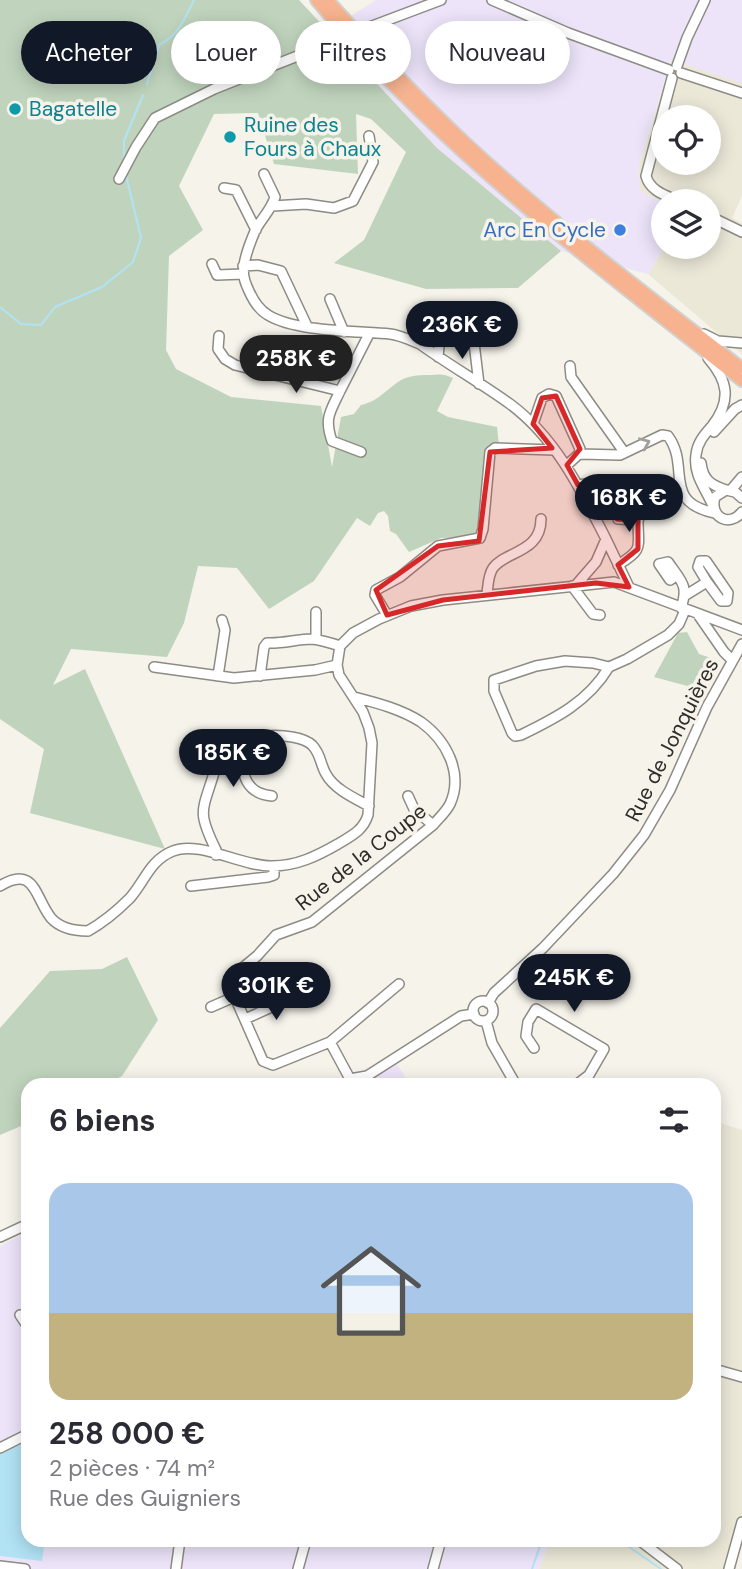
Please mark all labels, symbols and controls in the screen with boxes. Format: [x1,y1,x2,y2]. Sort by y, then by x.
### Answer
chip: Acheter [21,21,157,84]
chip: Louer [171,21,281,84]
chip: Filtres [295,21,411,84]
chip: Nouveau [425,21,570,84]
place label: Bagatelle [29,95,117,123]
marker: Bagatelle [7,101,23,117]
map controls [651,105,721,259]
button: locate [651,105,721,175]
place label: Ruine des Fours à Chaux [244,111,381,163]
marker: Ruine des Fours à Chaux [222,129,238,145]
button: layers [651,189,721,259]
place label: Arc En Cycle [483,216,606,244]
marker: Arc En Cycle [612,222,628,238]
pin: 236K € [405,302,519,361]
text: 236K € [422,309,502,339]
pin: 258K € [239,336,353,395]
text: 258K € [256,343,336,373]
one-way arrow [638,437,650,451]
pin: 168K € [572,475,686,534]
text: 168K € [591,482,667,512]
street label: Rue de Jonquières [619,654,725,826]
pin: 185K € [176,730,290,789]
text: 185K € [195,737,271,767]
street label: Rue de la Coupe [290,797,432,917]
pin: 245K € [517,954,631,1014]
pin: 301K € [219,962,333,1022]
text: 245K € [534,962,614,992]
text: 301K € [237,970,315,1000]
text: 6 biens [49,1101,155,1140]
icon: filters [655,1101,693,1139]
icon: home [308,1228,434,1354]
text: 258 000 € [49,1414,205,1453]
text: 2 pièces · 74 m² [49,1453,215,1483]
text: Rue des Guigniers [49,1483,241,1513]

